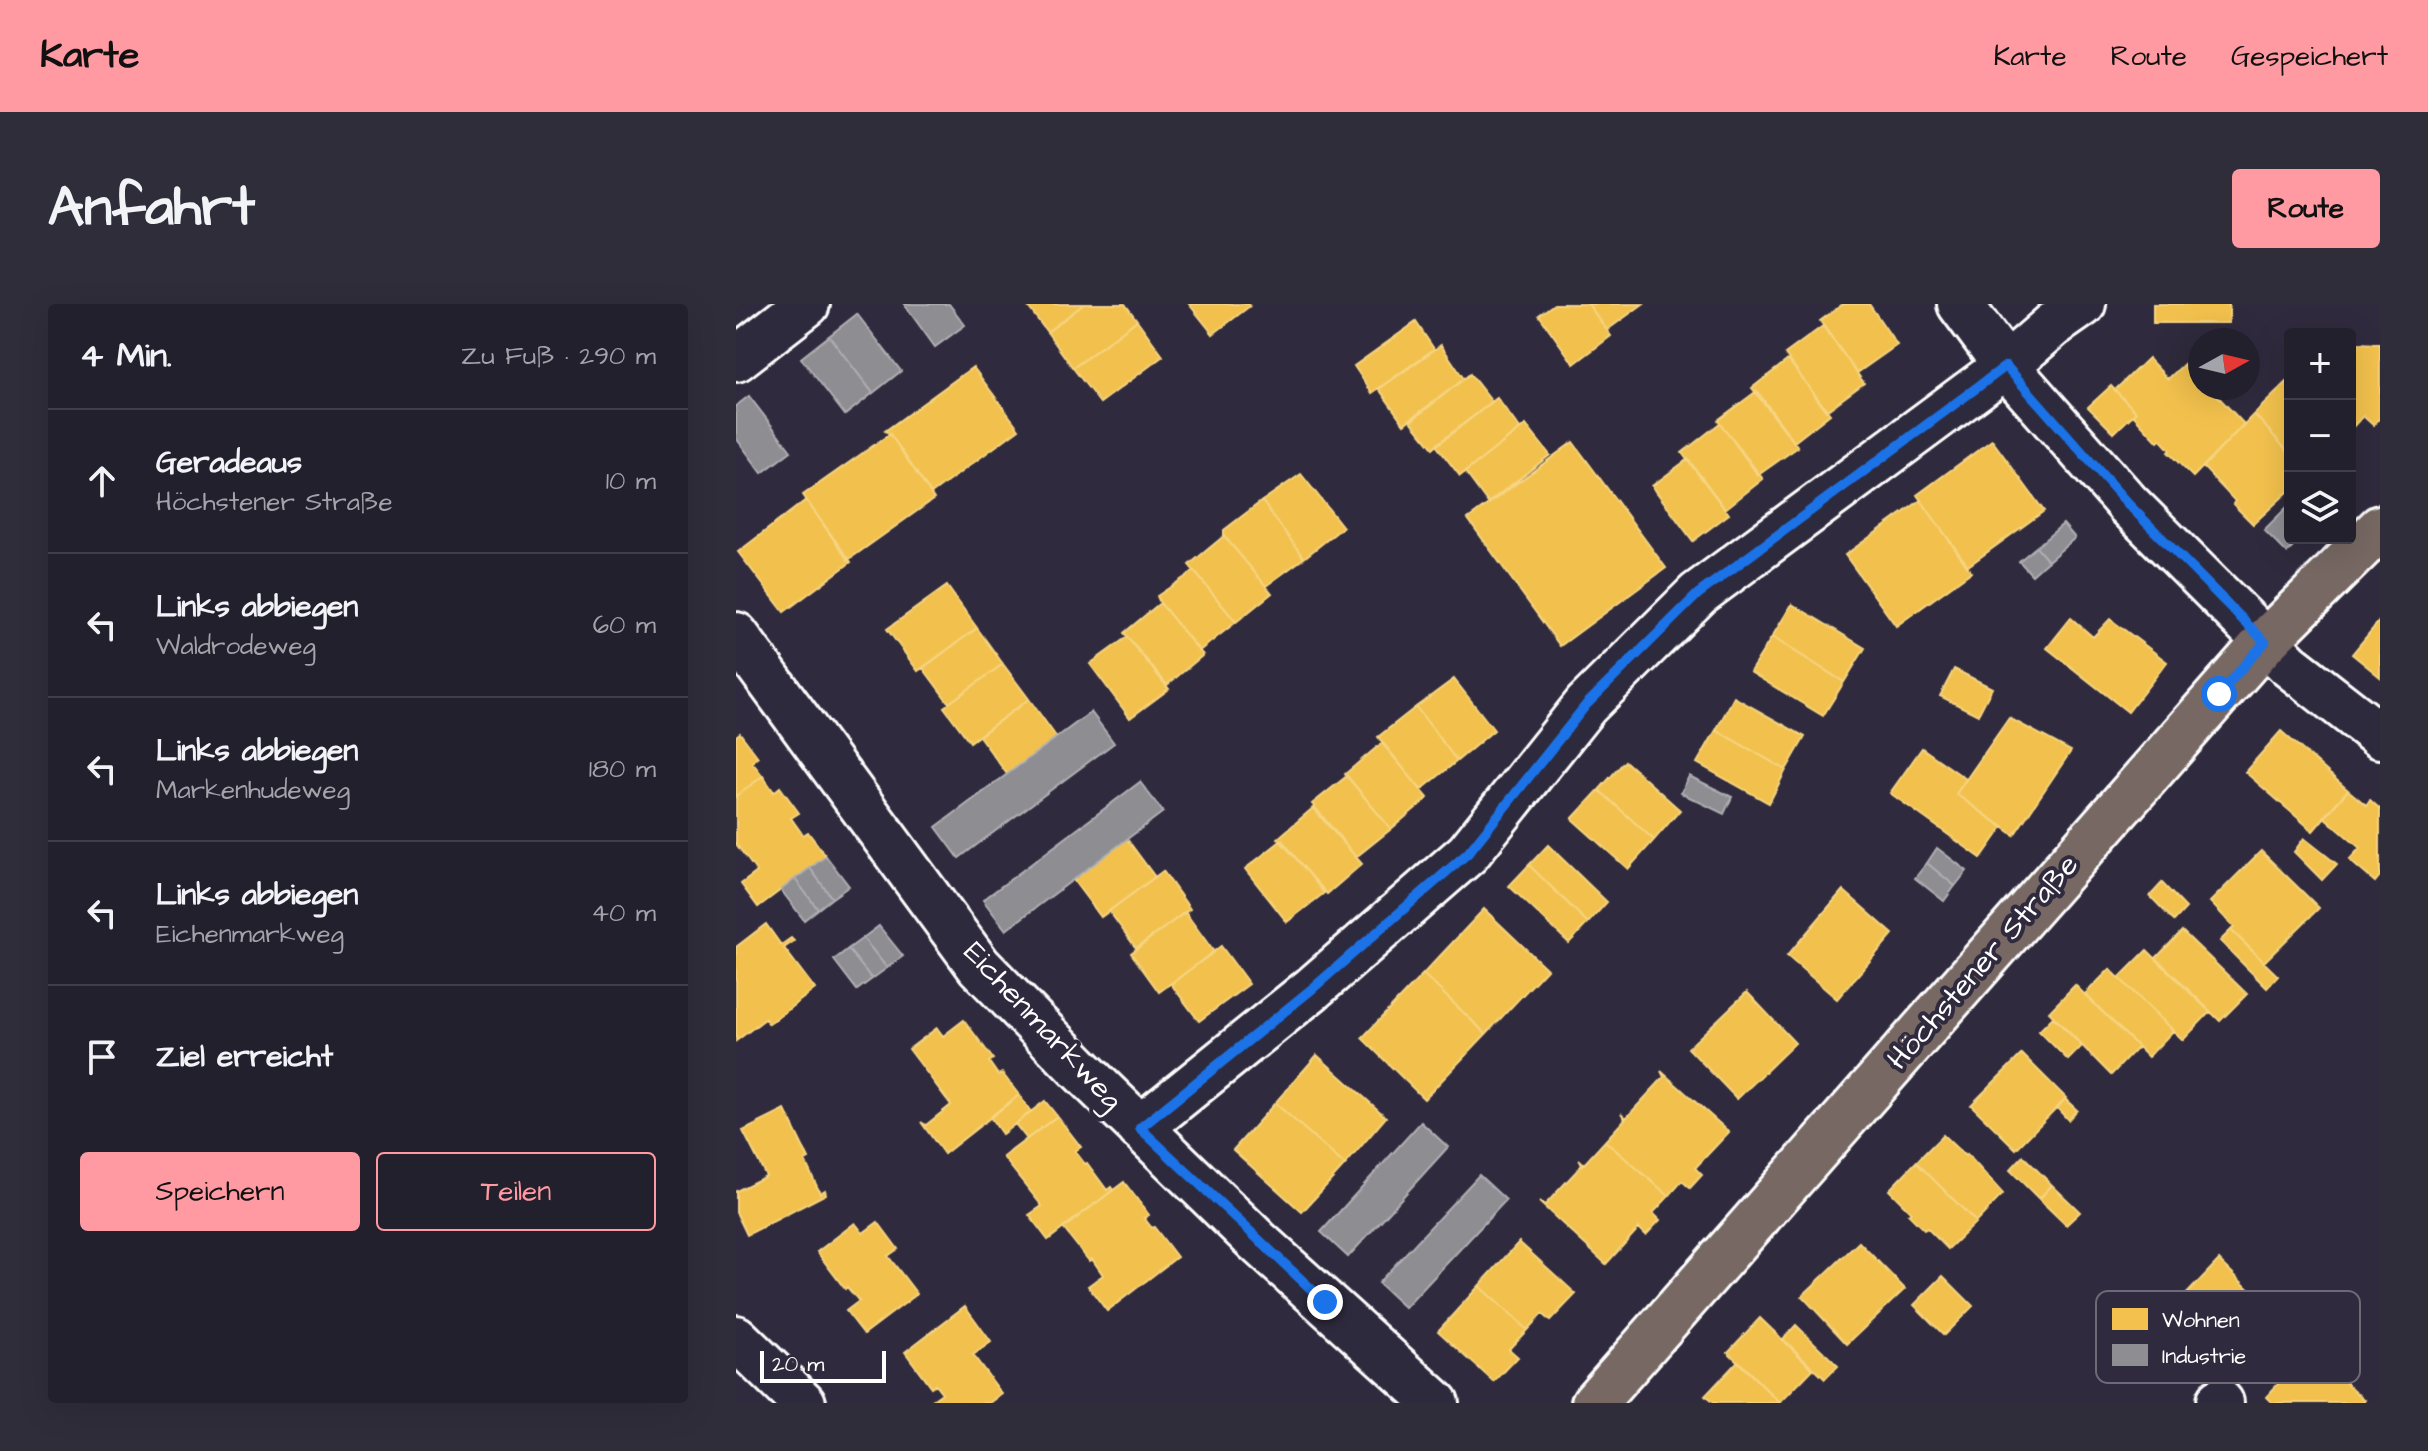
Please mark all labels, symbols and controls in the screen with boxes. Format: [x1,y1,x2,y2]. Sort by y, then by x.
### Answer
text: Karte [40,30,139,82]
text: Karte [1993,37,2067,76]
text: Route [2111,37,2187,76]
text: Gespeichert [2231,37,2388,76]
text: Anfahrt [48,169,255,247]
button: Route [2232,169,2380,248]
north arrow [2188,328,2260,400]
map controls [2284,328,2356,544]
button: + [2284,328,2356,400]
text: 4 Min. [80,332,172,380]
text: Zu Fuß · 290 m [461,338,656,374]
button: − [2284,400,2356,472]
text: Geradeaus [156,442,302,484]
icon: ahead [80,459,124,503]
text: 10 m [606,463,656,499]
button: layers [2284,472,2356,544]
text: Höchstener Straße [156,484,393,520]
text: Links abbiegen [156,586,358,628]
icon: left [80,603,124,647]
text: 60 m [593,607,656,643]
text: Waldrodeweg [156,628,316,664]
route start [2201,676,2237,712]
text: Links abbiegen [156,730,358,772]
icon: left [80,747,124,791]
text: 180 m [589,751,656,787]
text: Markenhudeweg [156,772,350,808]
street label: Höchstener Straße [1878,845,2088,1079]
text: Links abbiegen [156,874,358,916]
icon: left [80,891,124,935]
text: 40 m [591,895,656,931]
text: Eichenmarkweg [156,916,344,952]
street label: Eichenmarkweg [953,932,1132,1120]
icon: arrive [80,1035,124,1079]
text: Ziel erreicht [156,1036,333,1078]
button: Speichern [80,1152,360,1231]
button: Teilen [376,1152,656,1231]
route end [1307,1284,1343,1320]
legend [2096,1291,2360,1383]
text: Wohnen [2162,1305,2240,1336]
text: Industrie [2162,1341,2246,1372]
scale bar [760,1347,886,1383]
text: 20 m [772,1349,824,1380]

